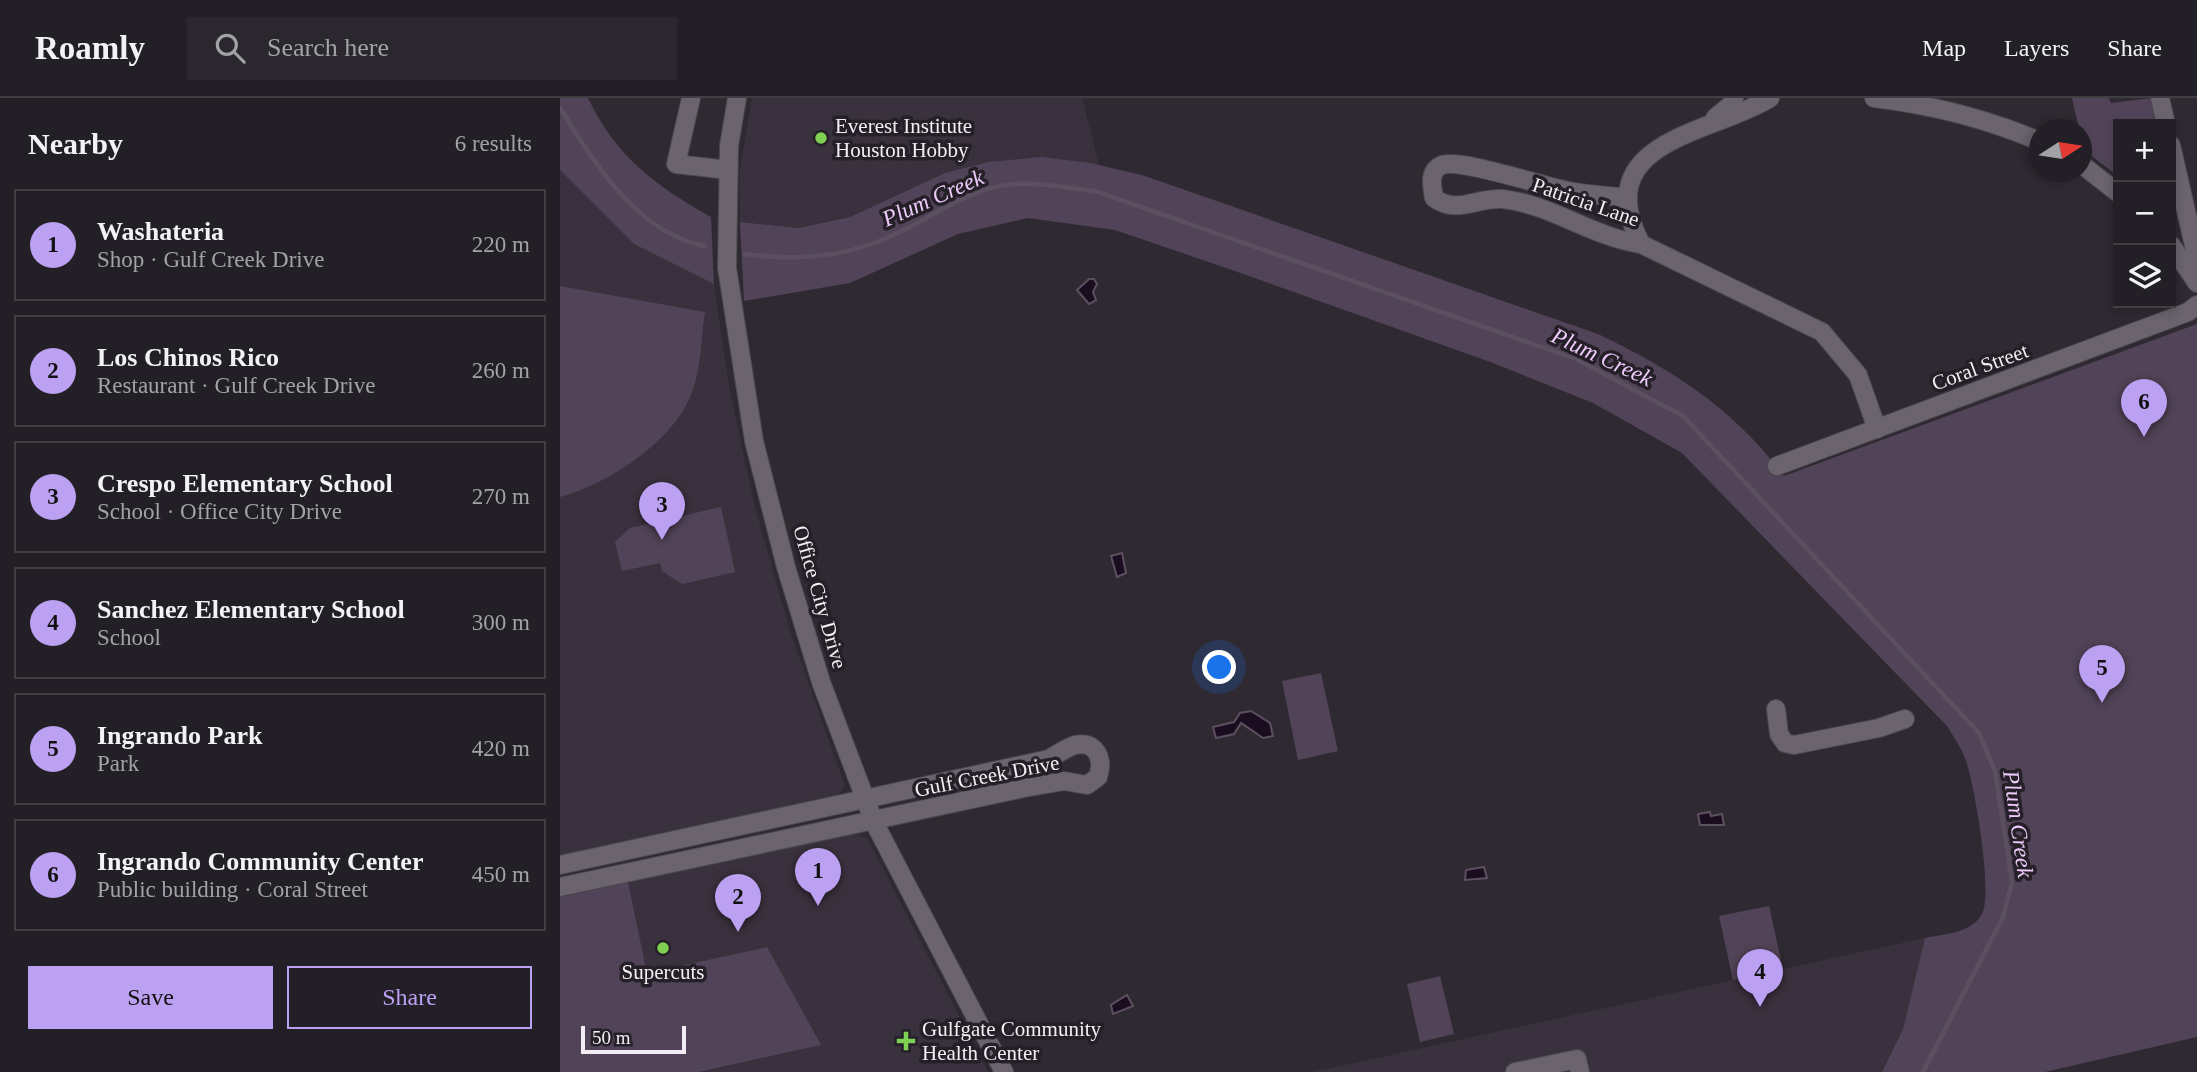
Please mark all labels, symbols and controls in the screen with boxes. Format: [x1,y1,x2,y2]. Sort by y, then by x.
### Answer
search box [187,17,677,80]
icon: search [211,29,249,67]
text: Roamly [35,30,145,66]
text: Search here [267,33,389,62]
text: Map [1922,35,1966,61]
text: Layers [2004,35,2069,61]
text: Share [2107,35,2162,61]
place label: Everest Institute Houston Hobby [835,114,972,162]
north arrow [2029,119,2092,182]
map controls [2113,119,2176,308]
button: + [2113,119,2176,182]
text: Nearby [28,127,123,160]
marker: Everest Institute Houston Hobby [813,130,829,146]
text: 6 results [455,131,532,156]
water label: Plum Creek [877,164,988,232]
street label: Patricia Lane [1529,173,1643,231]
button: − [2113,182,2176,245]
text: Washateria [97,217,224,246]
text: 1 [47,232,59,257]
text: 220 m [472,232,530,257]
button: layers [2113,245,2176,308]
text: Shop · Gulf Creek Drive [97,247,324,272]
water label: Plum Creek [1547,322,1657,392]
street label: Coral Street [1928,338,2032,396]
text: Los Chinos Rico [97,343,279,372]
text: 2 [47,358,59,383]
text: 260 m [472,358,530,383]
text: Restaurant · Gulf Creek Drive [97,373,375,398]
pin: 6 [2121,379,2167,437]
text: Crespo Elementary School [97,469,393,498]
pin: 3 [639,482,685,540]
text: 3 [47,484,59,509]
text: 270 m [472,484,530,509]
text: School · Office City Drive [97,499,342,524]
street label: Office City Drive [788,523,852,671]
text: Sanchez Elementary School [97,595,405,624]
text: 4 [47,610,59,635]
text: 300 m [472,610,530,635]
text: School [97,625,161,650]
pin: 5 [2079,645,2125,703]
your location [1202,650,1236,684]
text: Ingrando Park [97,721,262,750]
text: 5 [47,736,59,761]
text: 420 m [472,736,530,761]
street label: Gulf Creek Drive [913,750,1061,802]
text: Park [97,751,139,776]
water label: Plum Creek [1998,768,2038,880]
text: Ingrando Community Center [97,847,423,876]
pin: 1 [795,848,841,906]
text: 6 [47,862,59,887]
text: 450 m [472,862,530,887]
pin: 2 [715,874,761,932]
text: Public building · Coral Street [97,877,368,902]
marker: Supercuts [655,940,671,956]
pin: 4 [1737,949,1783,1007]
place label: Supercuts [622,960,704,984]
button: Save [28,966,273,1029]
button: Share [287,966,532,1029]
place label: Gulfgate Community Health Center [922,1017,1102,1065]
scale bar [581,1023,686,1055]
text: 50 m [592,1027,631,1048]
marker: Gulfgate Community Health Center [896,1031,916,1051]

